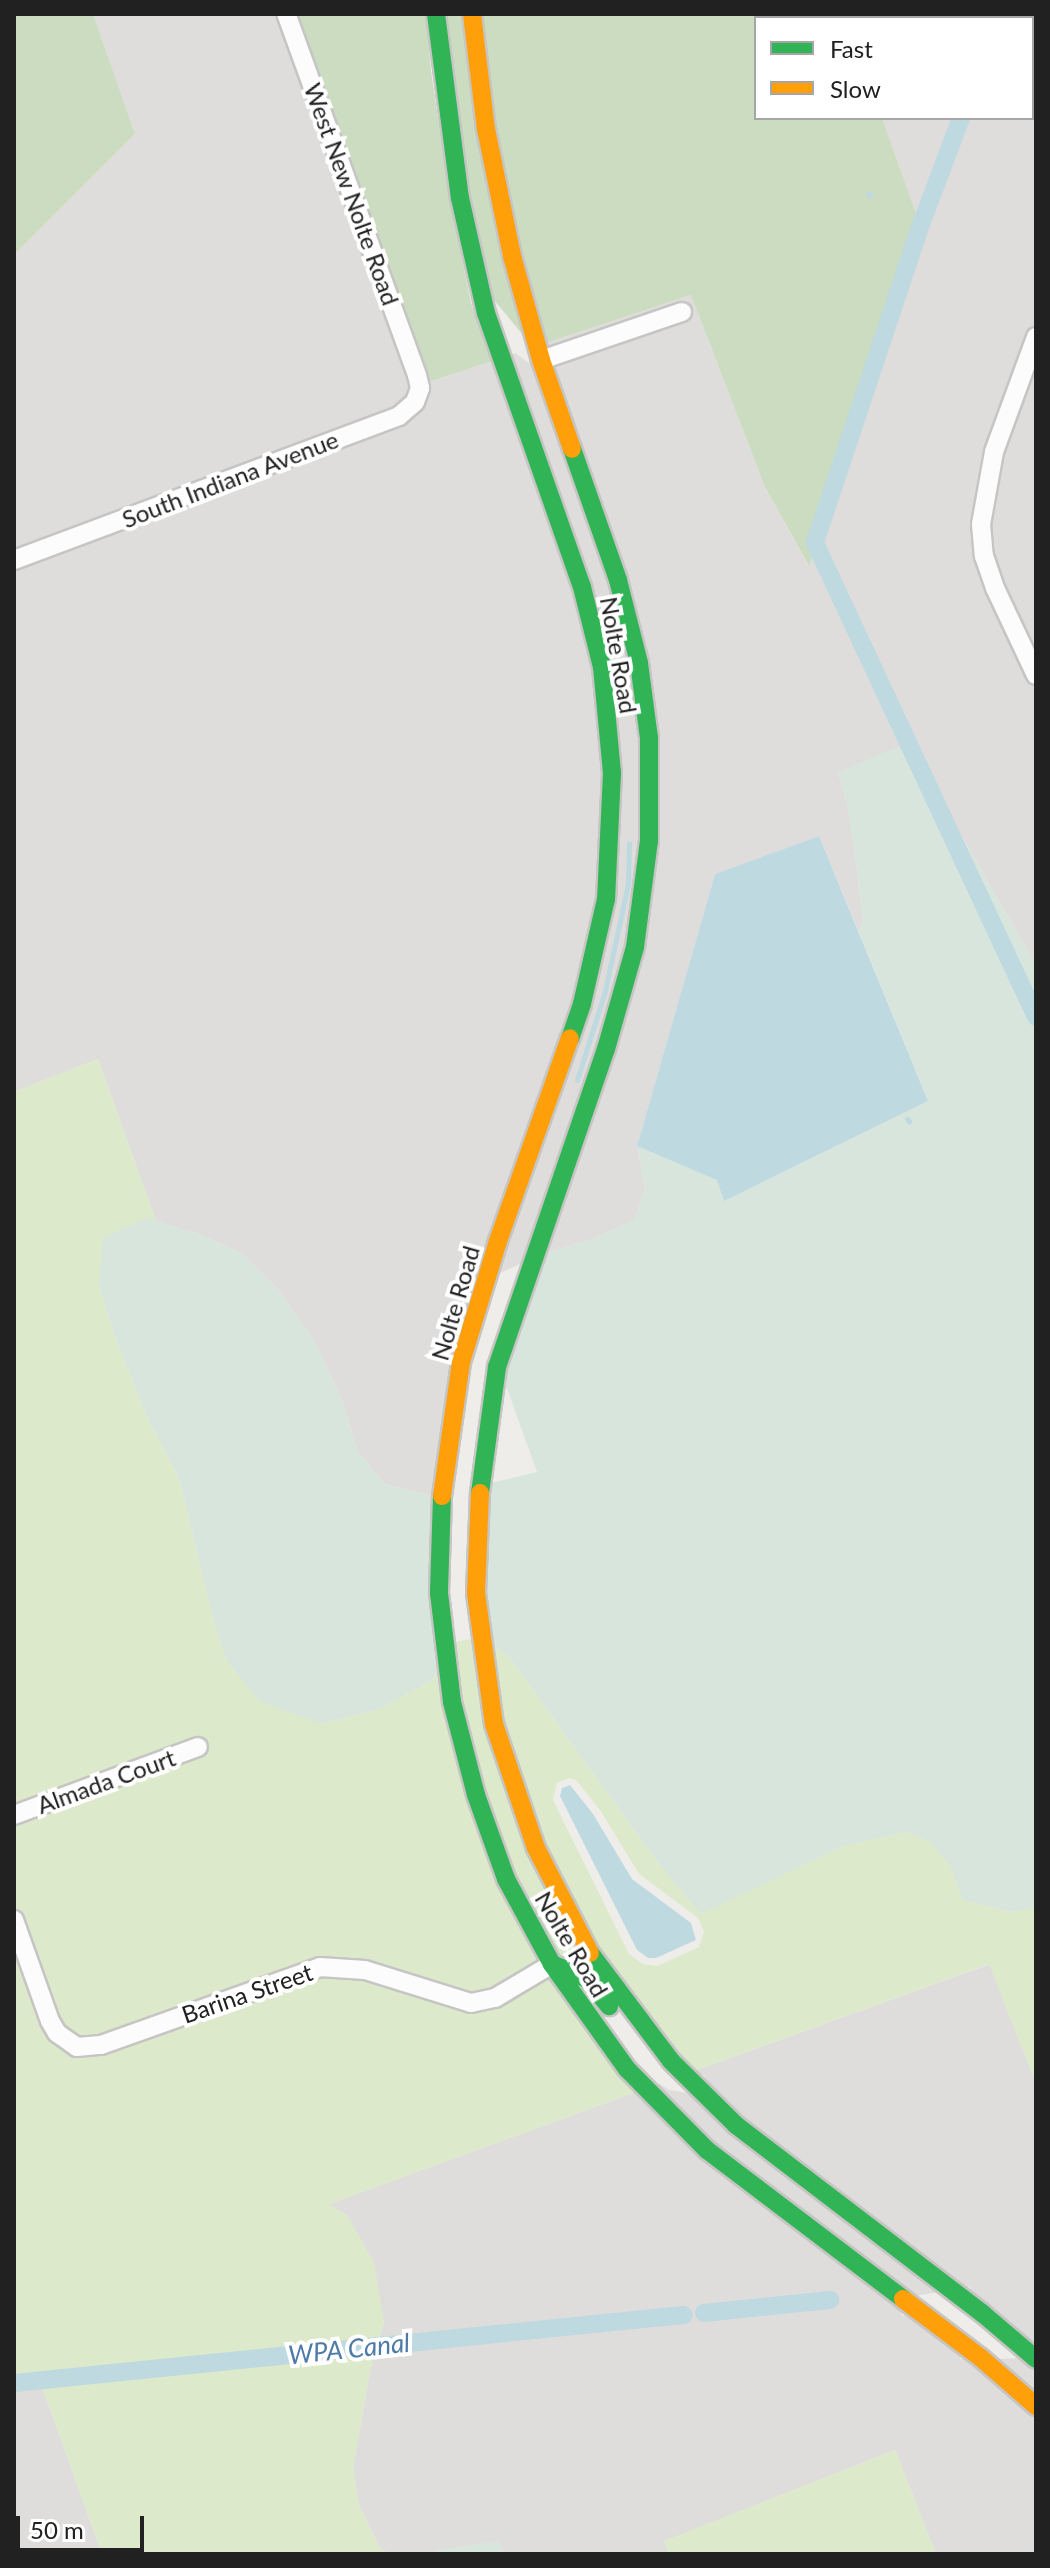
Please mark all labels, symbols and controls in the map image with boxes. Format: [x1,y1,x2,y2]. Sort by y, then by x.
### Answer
legend [754,16,1034,120]
text: Fast [830,34,873,63]
text: Slow [830,74,881,103]
street label: West New Nolte Road [298,79,406,309]
street label: South Indiana Avenue [117,424,343,534]
street label: Nolte Road [595,594,643,716]
street label: Nolte Road [425,1242,485,1364]
street label: Almada Court [33,1743,179,1819]
street label: Nolte Road [529,1886,615,2002]
street label: Barina Street [178,1957,316,2029]
water label: WPA Canal [286,2327,412,2371]
scale bar [20,2500,148,2550]
text: 50 m [30,2515,84,2544]

